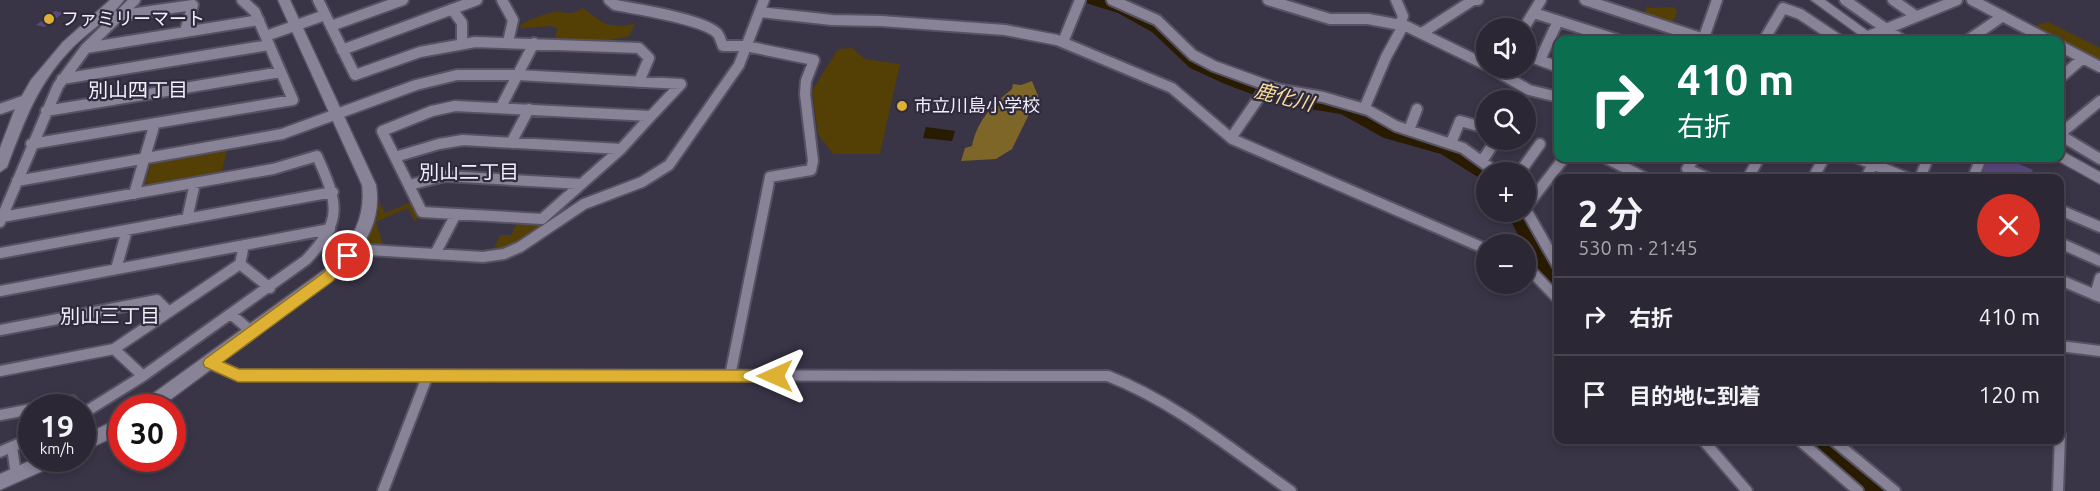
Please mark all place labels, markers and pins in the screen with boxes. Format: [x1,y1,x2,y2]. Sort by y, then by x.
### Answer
place label: ファミリーマート [61,8,205,28]
marker: ファミリーマート [42,12,56,26]
place label: 市立川島小学校 [914,95,1040,115]
marker: 市立川島小学校 [895,99,909,113]
pin [322,230,373,281]

